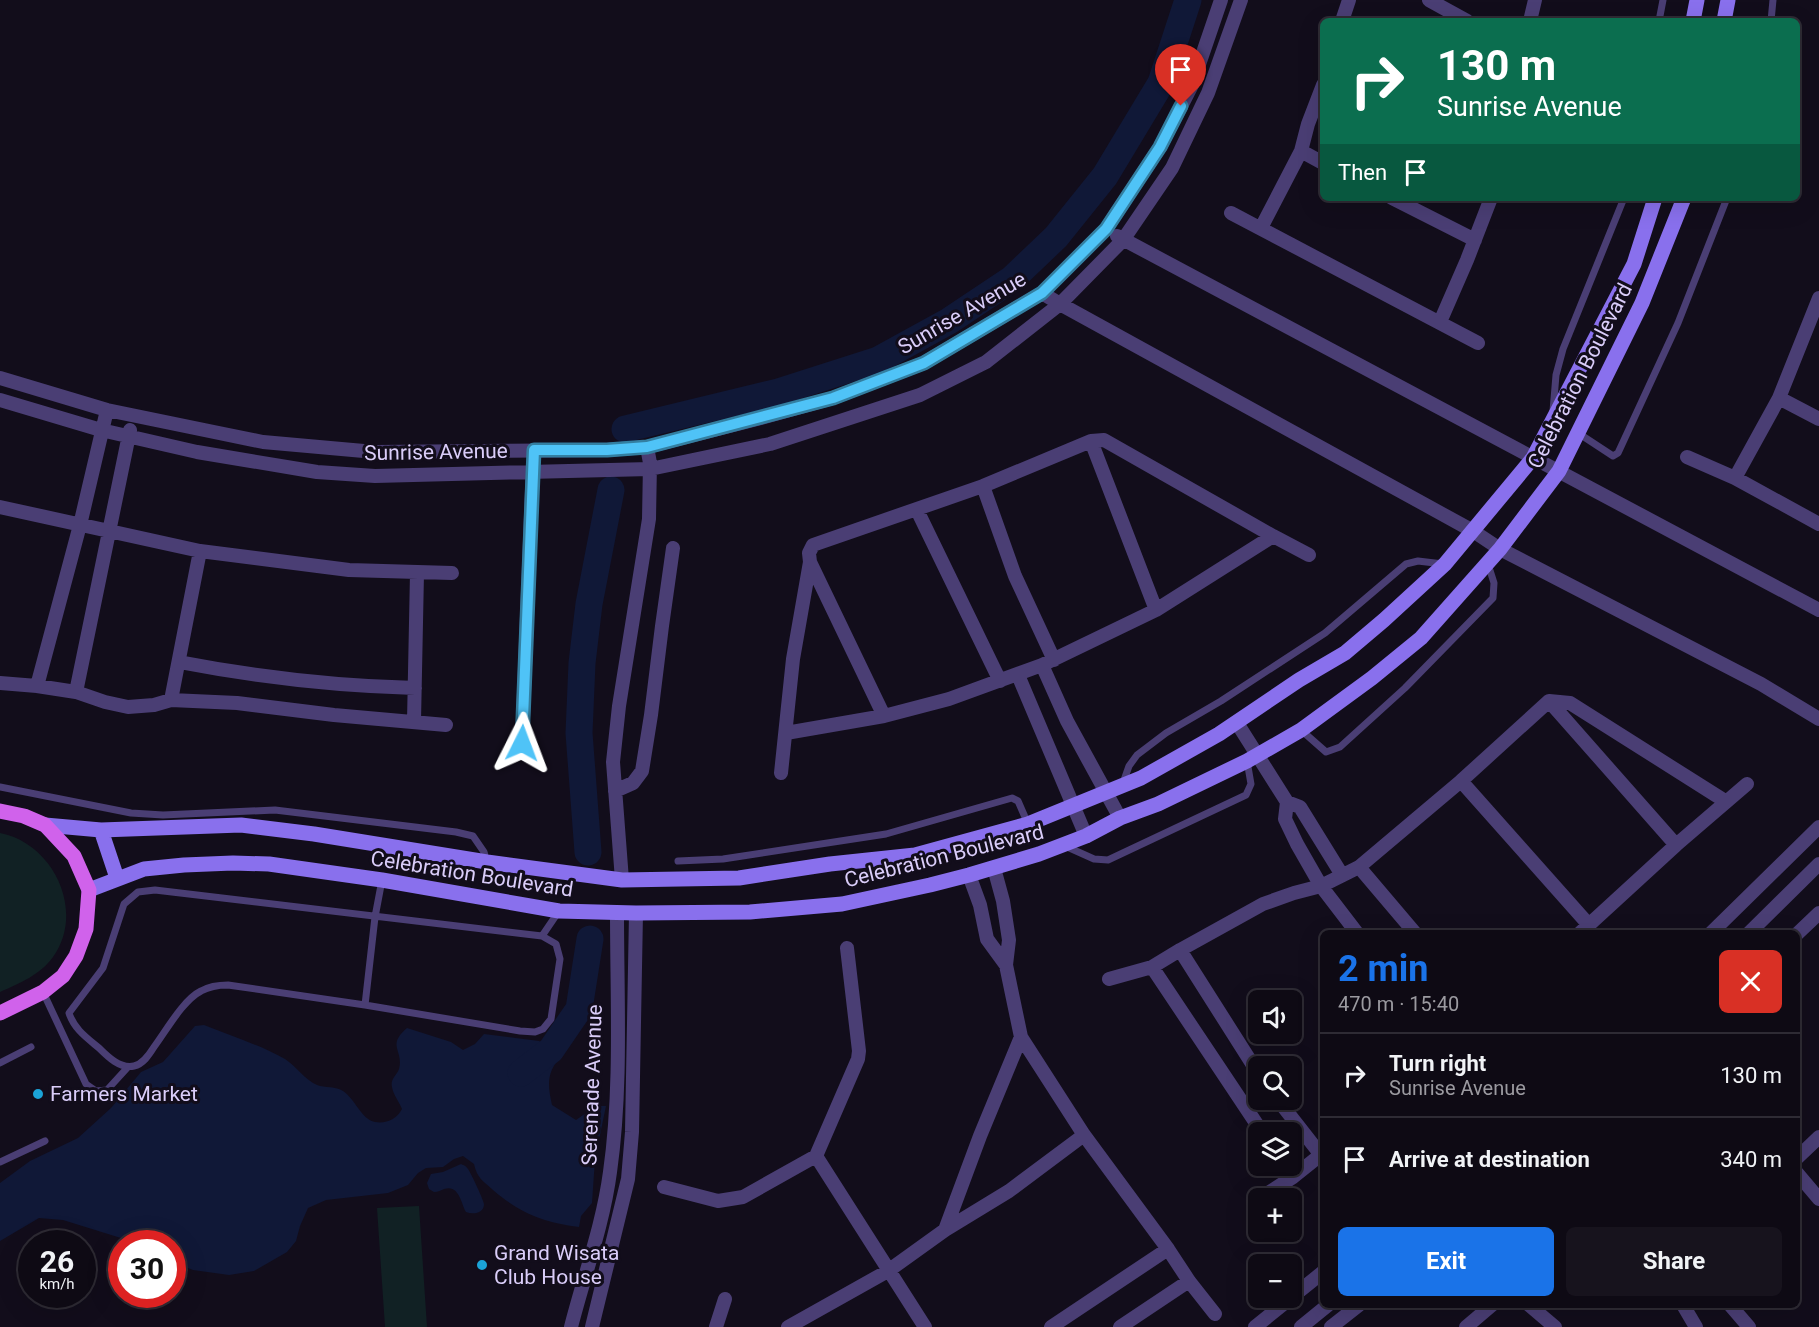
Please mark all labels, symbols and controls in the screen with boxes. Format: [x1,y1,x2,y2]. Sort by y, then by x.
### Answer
text: 130 m [1437,41,1556,90]
icon: right [1338,42,1416,120]
pin [1155,44,1206,106]
icon: arrive [1164,53,1197,86]
text: Sunrise Avenue [1437,91,1622,123]
icon: arrive [1399,156,1432,189]
text: Then [1338,160,1387,185]
street label: Sunrise Avenue [894,267,1030,359]
street label: Celebration Boulevard [1523,279,1637,473]
street label: Sunrise Avenue [364,439,508,465]
position arrow [490,711,554,775]
street label: Celebration Boulevard [842,820,1046,892]
street label: Celebration Boulevard [369,846,575,902]
text: 2 min [1338,948,1429,990]
button: close [1719,950,1782,1013]
map controls [1248,990,1302,1308]
button: sound [1248,990,1302,1044]
text: 470 m · 15:40 [1338,992,1459,1016]
street label: Serenade Avenue [577,1004,607,1166]
text: Turn right [1389,1051,1486,1076]
button: search [1248,1056,1302,1110]
icon: right [1338,1059,1371,1092]
text: 130 m [1720,1063,1782,1088]
text: Sunrise Avenue [1389,1076,1526,1100]
place label: Farmers Market [50,1082,198,1106]
marker: Farmers Market [31,1087,45,1101]
button: layers [1248,1122,1302,1176]
icon: arrive [1338,1143,1371,1176]
text: Arrive at destination [1389,1147,1590,1172]
text: 340 m [1720,1147,1782,1172]
button: + [1248,1188,1302,1242]
button: Exit [1338,1227,1554,1296]
button: Share [1566,1227,1782,1296]
speed limit sign: 30 [108,1230,186,1308]
place label: Grand Wisata Club House [494,1241,619,1289]
text: 26 [40,1244,74,1279]
button: − [1248,1254,1302,1308]
marker: Grand Wisata Club House [475,1258,489,1272]
text: km/h [39,1275,75,1293]

